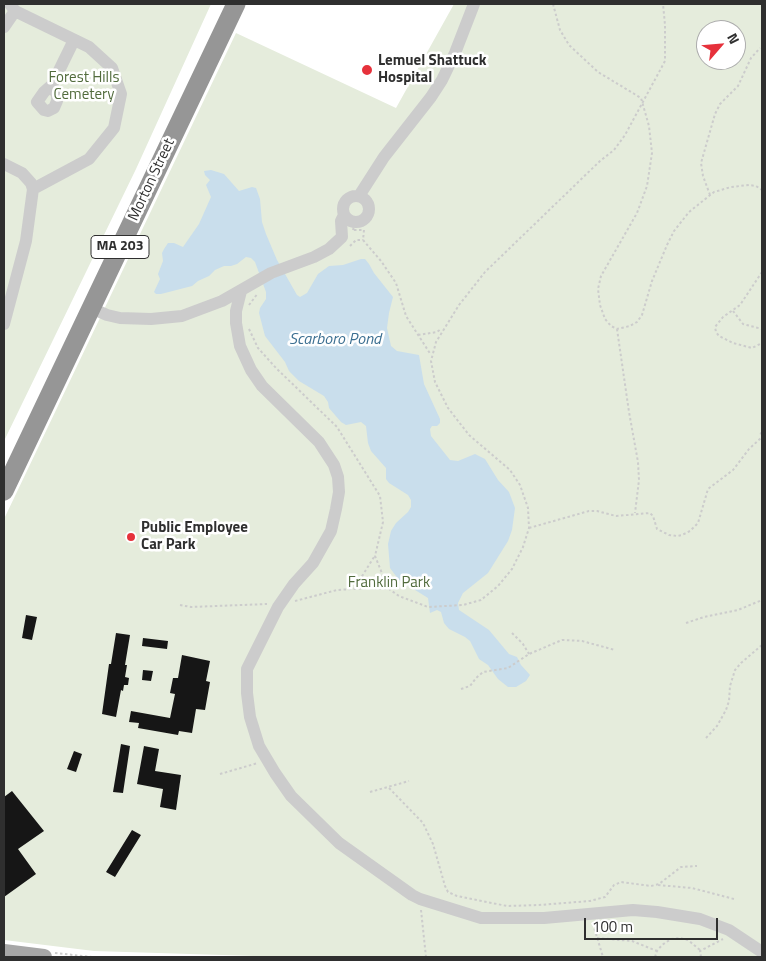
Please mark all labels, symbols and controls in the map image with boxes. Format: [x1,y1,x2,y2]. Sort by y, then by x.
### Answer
north arrow [696,20,746,70]
text: N [722,29,745,47]
place label: Lemuel Shattuck Hospital [378,52,486,87]
marker: Lemuel Shattuck Hospital [360,63,374,77]
park label: Forest Hills Cemetery [48,69,120,104]
street label: Morton Street [125,136,179,224]
road number: MA 203 [91,236,149,258]
water label: Scarboro Pond [289,330,381,350]
place label: Public Employee Car Park [141,519,248,554]
marker: Public Employee Car Park [125,531,137,543]
park label: Franklin Park [348,574,430,592]
scale bar [586,908,720,940]
text: 100 m [592,915,633,938]

